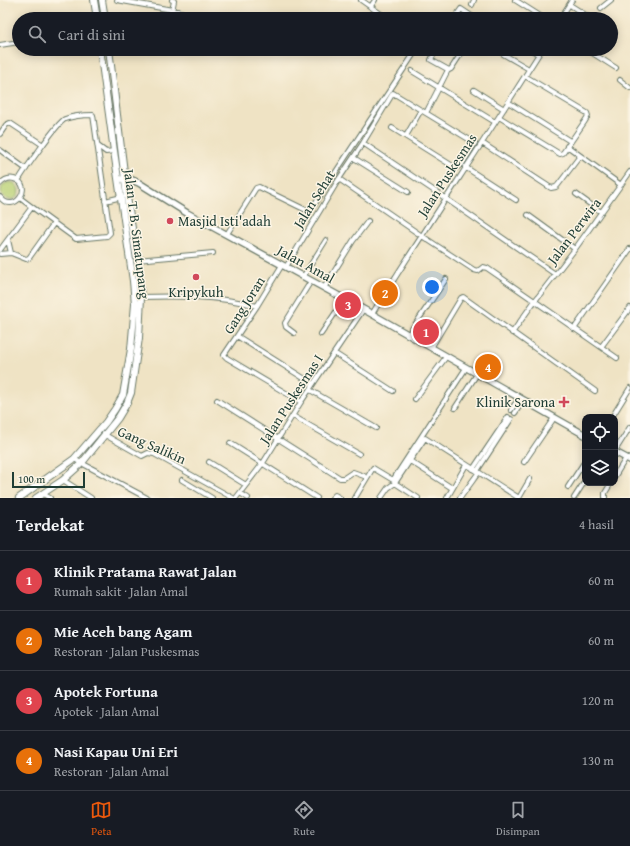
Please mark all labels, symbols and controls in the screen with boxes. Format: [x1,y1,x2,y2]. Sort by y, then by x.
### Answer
search box [12,12,618,56]
icon: search [26,23,48,45]
text: Cari di sini [58,24,125,45]
street label: Jalan Puskesmas [411,129,481,222]
street label: Jalan T. B. Simatupang [119,166,155,300]
street label: Jalan Sehat [287,166,340,234]
street label: Jalan Perwira [541,193,606,270]
place label: Masjid Isti'adah [178,211,271,231]
marker: Masjid Isti'adah [165,216,175,226]
street label: Jalan Amal [272,239,338,288]
marker: Kripykuh [191,272,201,282]
street label: Gang Joran [218,272,270,338]
your location [422,277,442,297]
pin: 2 [372,278,398,308]
place label: Kripykuh [168,282,224,302]
pin: 3 [335,290,361,320]
pin: 1 [413,317,439,347]
street label: Jalan Puskesmas I [253,350,327,449]
pin: 4 [475,352,501,382]
place label: Klinik Sarona [476,392,555,412]
marker: Klinik Sarona [558,396,570,408]
map controls [582,414,618,486]
button: locate [582,414,618,450]
street label: Gang Salikin [115,421,190,469]
button: layers [582,450,618,486]
scale bar [12,470,85,489]
text: 100 m [18,471,45,487]
text: Terdekat [16,512,84,537]
text: 4 hasil [579,515,614,534]
text: Klinik Pratama Rawat Jalan [54,561,237,582]
text: 1 [26,571,32,590]
text: 60 m [588,571,614,590]
text: Rumah sakit · Jalan Amal [54,582,188,601]
text: Mie Aceh bang Agam [54,621,192,642]
text: 2 [26,631,32,650]
text: 60 m [588,631,614,650]
text: Restoran · Jalan Puskesmas [54,642,199,661]
text: Apotek Fortuna [54,681,158,702]
text: 3 [26,691,32,710]
text: 120 m [582,691,614,710]
text: Apotek · Jalan Amal [54,702,159,721]
text: Nasi Kapau Uni Eri [54,741,178,762]
text: 4 [26,751,32,770]
text: 130 m [582,751,614,770]
text: Restoran · Jalan Amal [54,762,169,781]
tab: Peta [90,799,112,839]
tab: Rute [293,799,315,839]
tab: Disimpan [496,799,540,839]

